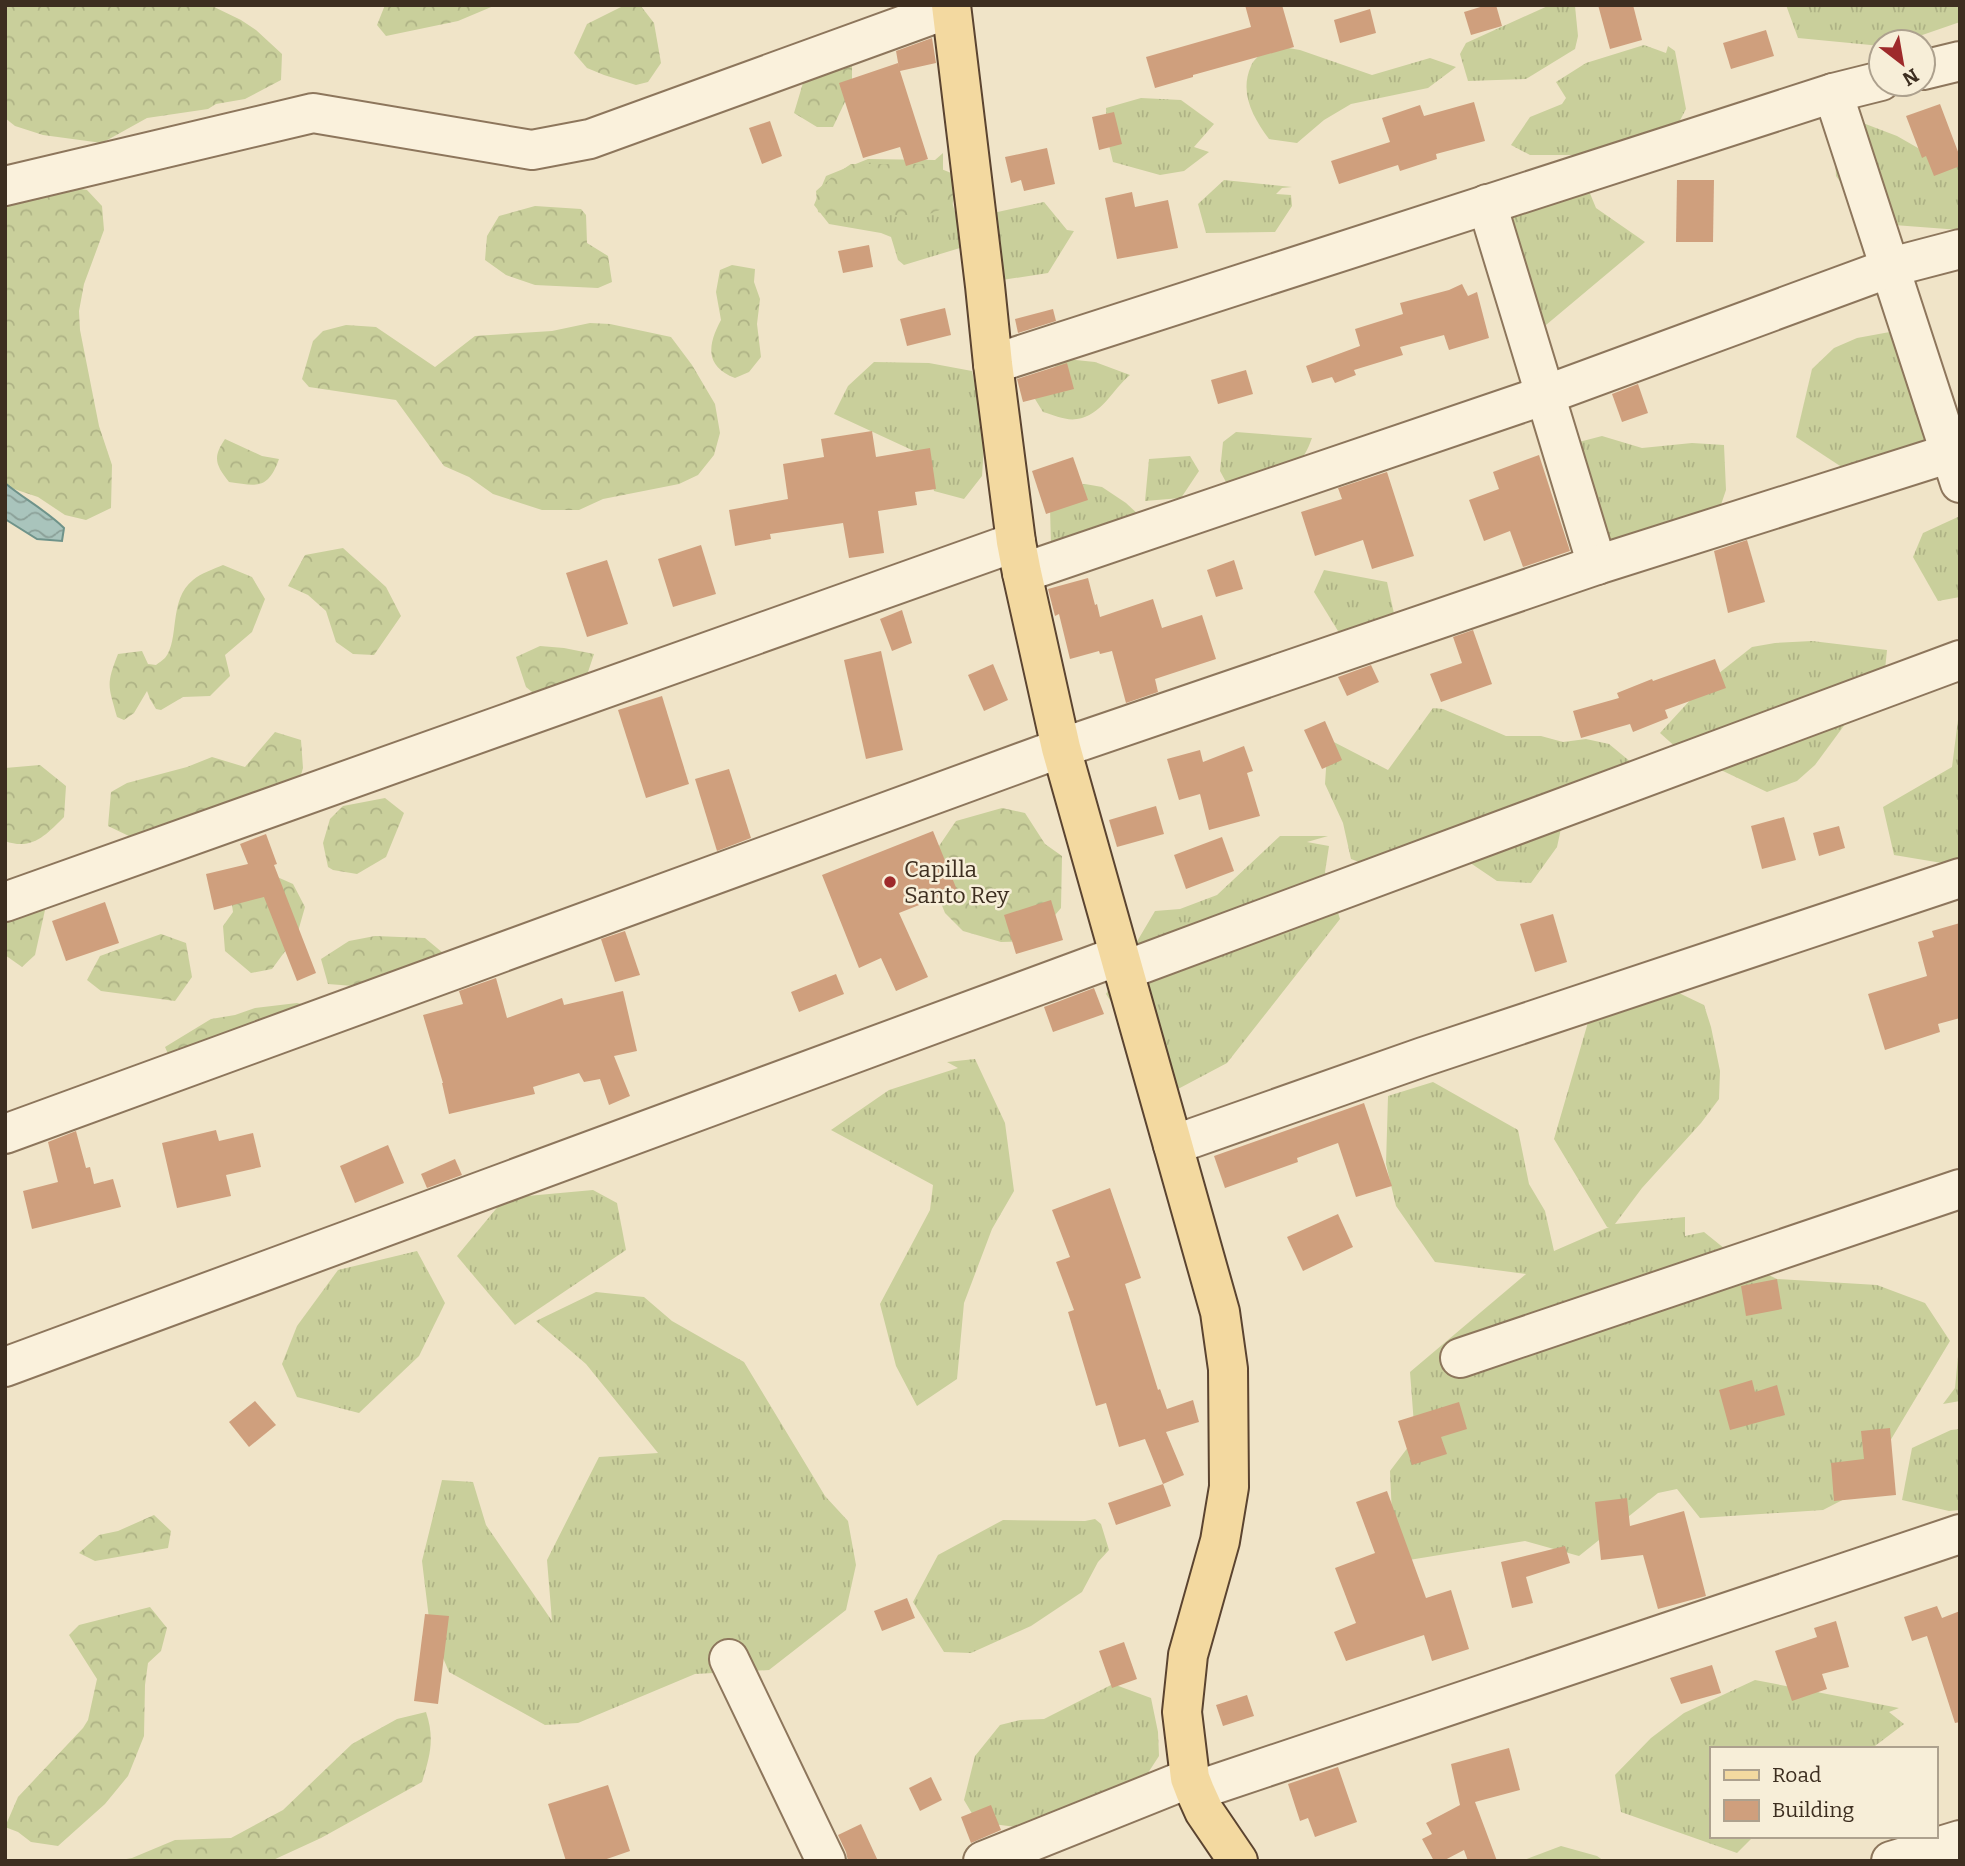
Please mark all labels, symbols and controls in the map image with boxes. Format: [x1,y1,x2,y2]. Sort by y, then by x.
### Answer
north arrow [1867,28,1937,98]
text: N [1898,64,1923,91]
place label: Capilla Santo Rey [904,855,1010,909]
marker: Capilla Santo Rey [882,874,898,890]
legend [1710,1747,1937,1838]
text: Road [1772,1762,1821,1788]
text: Building [1772,1797,1855,1823]

